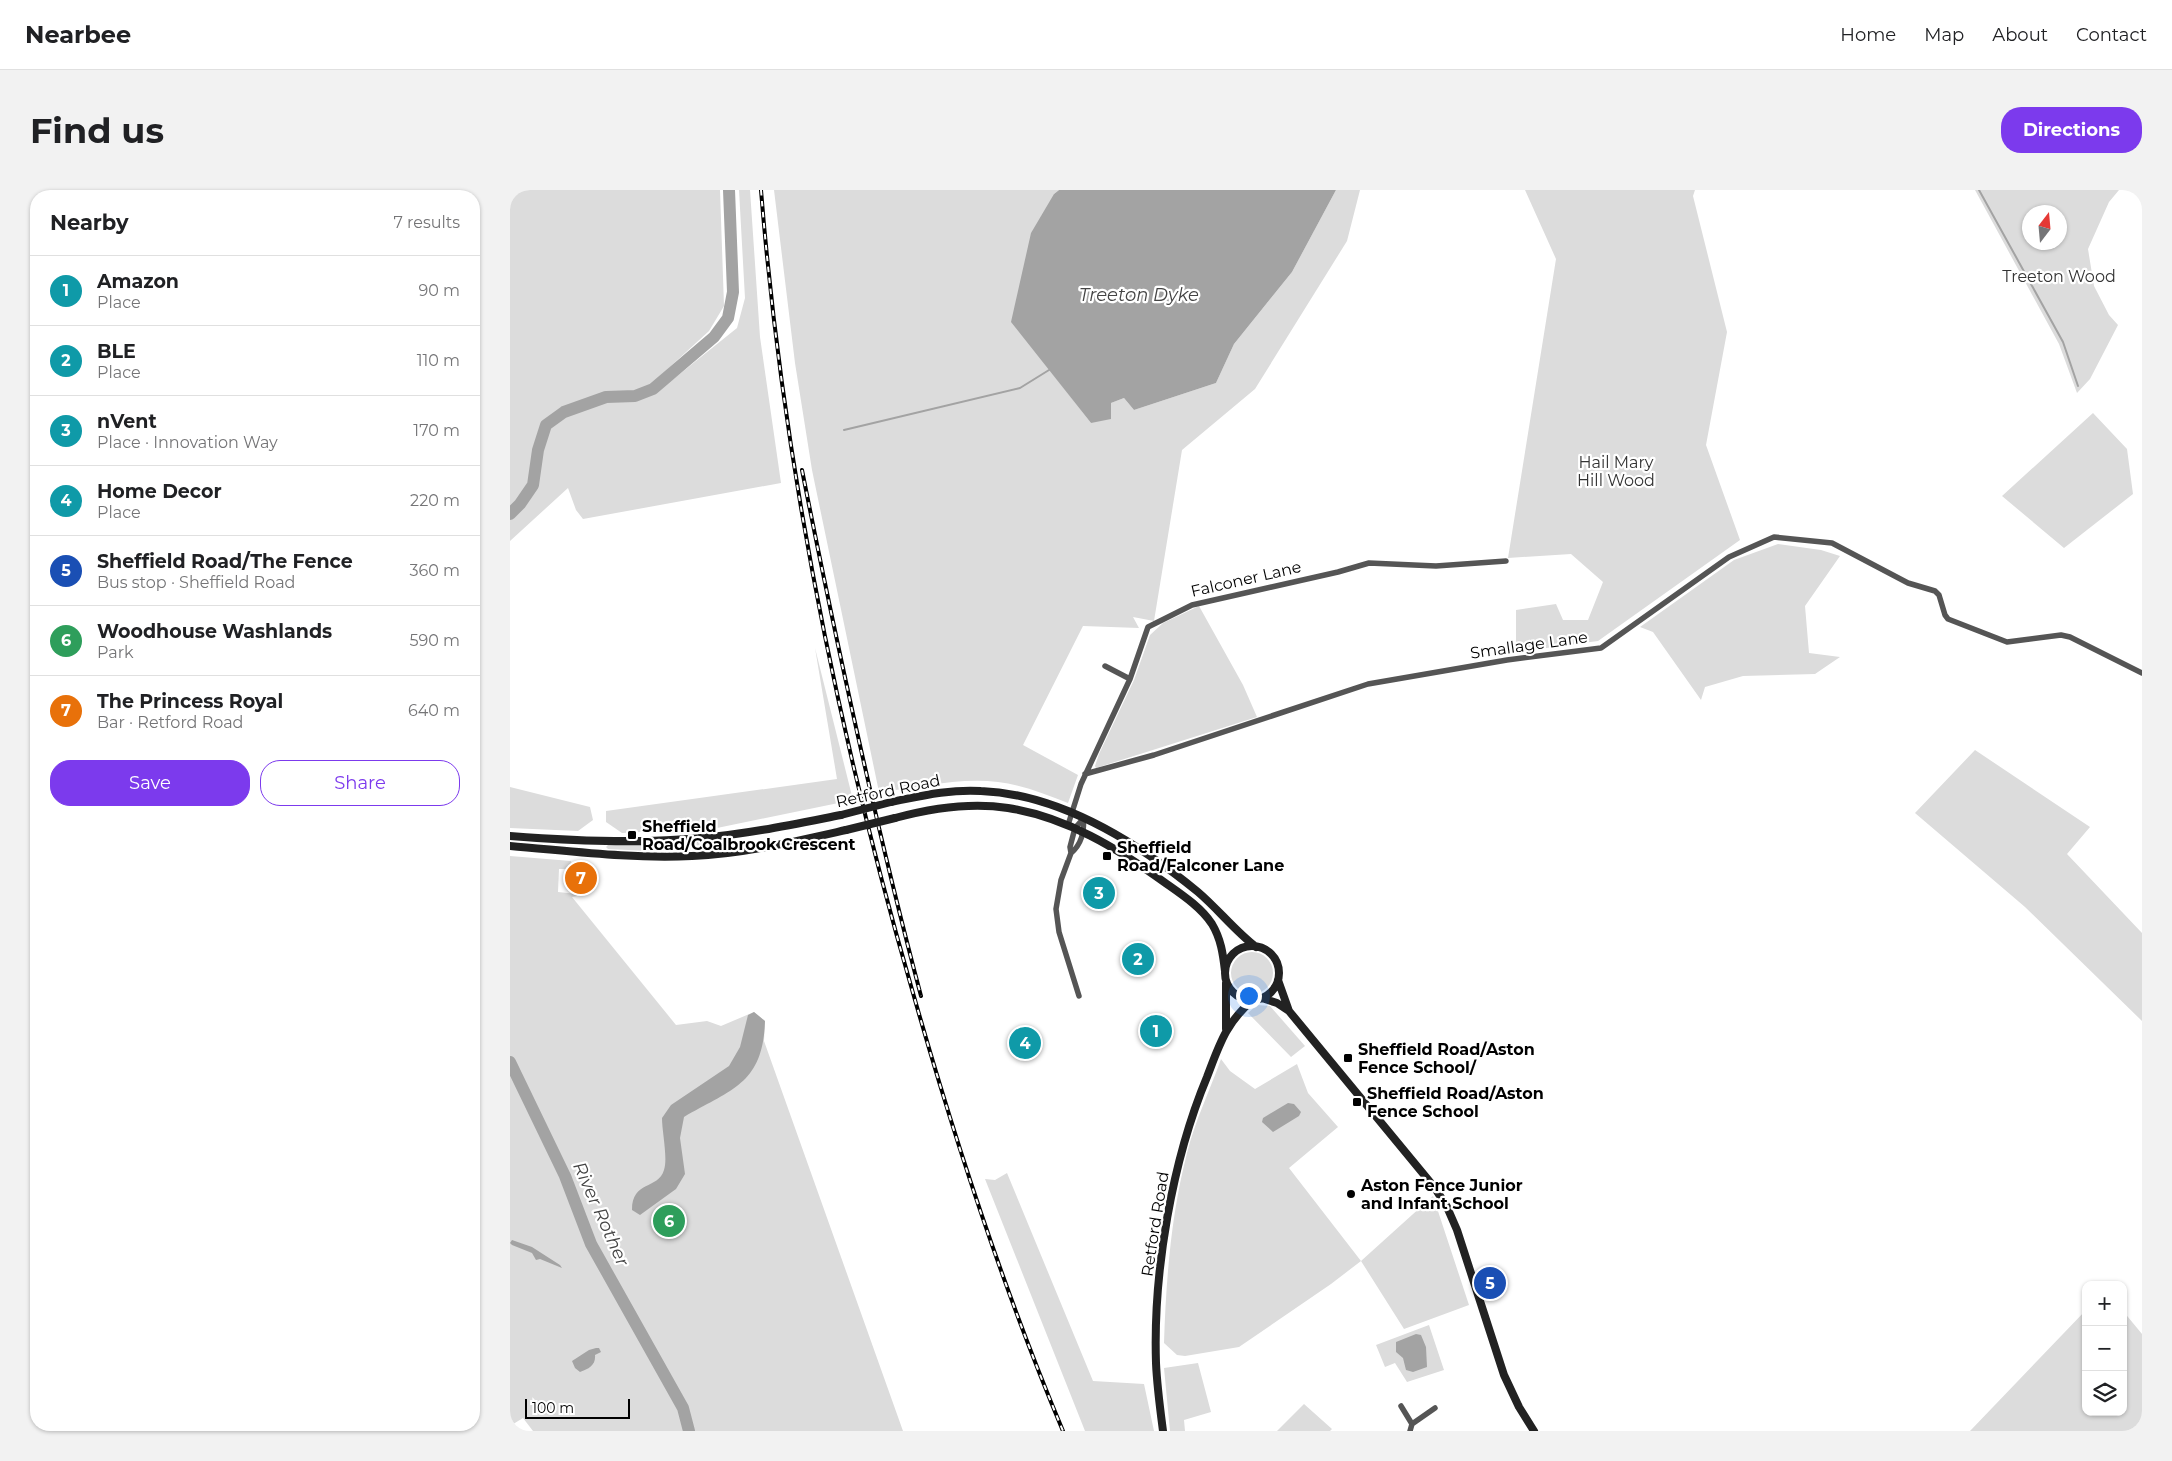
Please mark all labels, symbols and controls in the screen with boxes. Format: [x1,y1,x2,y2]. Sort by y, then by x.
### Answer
text: Nearbee [25,20,131,49]
text: Home [1840,24,1896,46]
text: Map [1924,24,1964,46]
text: About [1992,24,2048,46]
text: Contact [2076,24,2147,46]
button: Directions [2001,107,2142,153]
text: Find us [30,109,164,152]
north arrow [2022,205,2067,250]
text: Nearby [50,210,129,235]
text: 7 results [393,213,460,232]
park label: Treeton Wood [2002,267,2116,286]
text: Amazon [97,270,179,293]
text: 1 [63,281,69,300]
text: 90 m [418,281,460,300]
water label: Treeton Dyke [1079,284,1199,306]
text: Place [97,293,141,312]
text: BLE [97,340,136,363]
text: 2 [61,351,71,370]
text: 110 m [417,351,460,370]
text: Place [97,363,141,382]
text: nVent [97,410,157,433]
text: 3 [61,421,71,440]
text: 170 m [413,421,460,440]
text: Place · Innovation Way [97,433,278,452]
park label: Hail Mary Hill Wood [1577,453,1655,490]
text: Home Decor [97,480,222,503]
text: 4 [60,491,72,510]
text: 220 m [410,491,460,510]
text: Place [97,503,141,522]
text: Sheffield Road/The Fence [97,550,353,573]
street label: Falconer Lane [1189,557,1303,601]
text: 5 [61,561,71,580]
text: 360 m [409,561,460,580]
text: Bus stop · Sheffield Road [97,573,295,592]
text: Woodhouse Washlands [97,620,332,643]
street label: Smallage Lane [1469,627,1589,663]
text: 6 [61,631,71,650]
text: 590 m [409,631,460,650]
text: Park [97,643,134,662]
text: The Princess Royal [97,690,283,713]
text: 7 [61,701,71,720]
text: 640 m [408,701,460,720]
text: Bar · Retford Road [97,713,243,732]
button: Save [50,760,250,806]
button: Share [260,760,460,806]
street label: Retford Road [834,771,942,811]
place label: Sheffield Road/Coalbrook Crescent [642,817,856,854]
marker: Sheffield Road/Coalbrook Crescent [626,829,638,841]
place label: Sheffield Road/Falconer Lane [1117,838,1284,875]
marker: Sheffield Road/Falconer Lane [1101,850,1113,862]
pin: 7 [565,859,597,897]
pin: 3 [1083,874,1115,912]
pin: 2 [1122,940,1154,978]
your location [1236,983,1262,1009]
pin: 1 [1140,1012,1172,1050]
pin: 4 [1009,1024,1041,1062]
place label: Sheffield Road/Aston Fence School/ [1358,1040,1535,1077]
marker: Sheffield Road/Aston Fence School/ [1342,1052,1354,1064]
place label: Sheffield Road/Aston Fence School [1367,1084,1544,1121]
marker: Sheffield Road/Aston Fence School [1351,1096,1363,1108]
water label: River Rother [568,1158,634,1270]
street label: Retford Road [1137,1170,1173,1278]
place label: Aston Fence Junior and Infant School [1360,1176,1523,1213]
marker: Aston Fence Junior and Infant School [1345,1188,1357,1200]
pin: 6 [653,1202,685,1240]
pin: 5 [1474,1264,1506,1302]
map controls [2082,1281,2127,1416]
button: + [2082,1281,2127,1326]
button: − [2082,1326,2127,1371]
button: layers [2082,1371,2127,1416]
scale bar [525,1396,630,1419]
text: 100 m [532,1399,574,1417]

